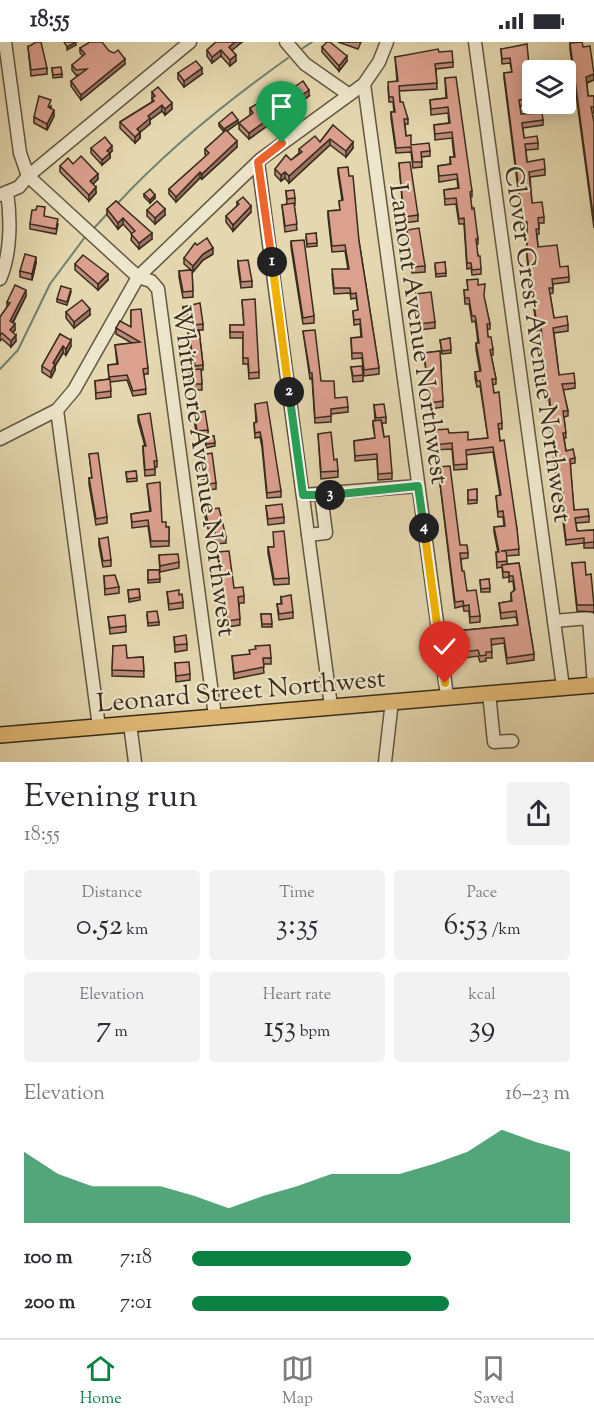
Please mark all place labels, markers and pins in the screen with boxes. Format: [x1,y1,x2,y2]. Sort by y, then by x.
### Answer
pin [256,81,307,143]
pin: 1 [257,247,287,277]
pin: 2 [274,377,304,407]
pin: 3 [315,480,345,510]
pin: 4 [409,513,439,543]
pin [419,621,470,683]

